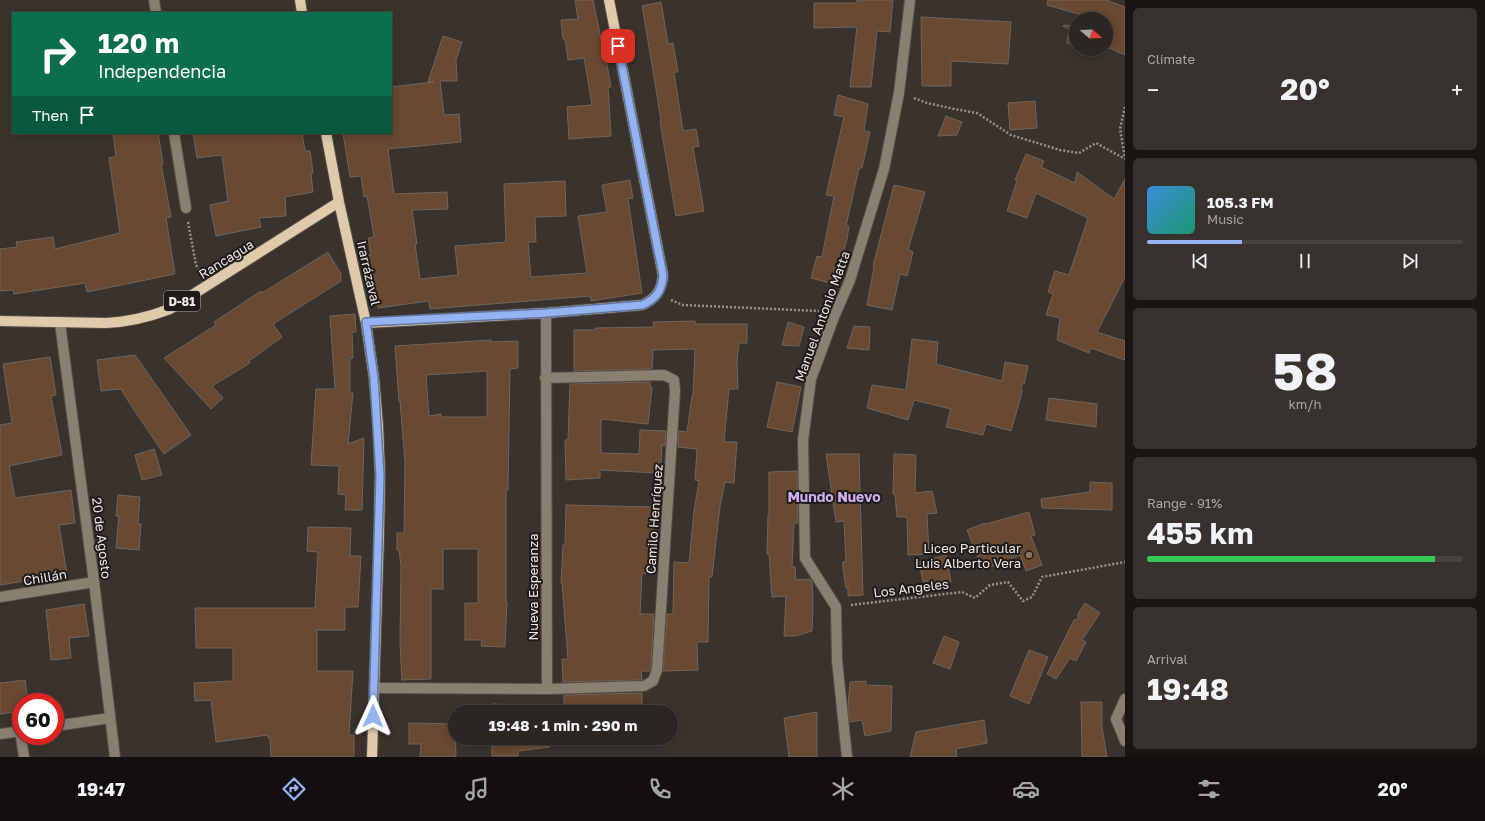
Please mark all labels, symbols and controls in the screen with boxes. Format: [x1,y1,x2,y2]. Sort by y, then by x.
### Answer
north arrow [1069,12,1113,56]
map controls [1069,12,1113,56]
text: 120 m [98,26,179,59]
icon: right [32,28,84,80]
pin [601,29,635,63]
icon: arrive [607,35,629,57]
text: Climate [1147,51,1195,67]
text: Independencia [98,60,226,82]
text: 20° [1280,71,1330,107]
text: − [1147,76,1159,103]
text: + [1451,76,1463,103]
icon: arrive [76,104,98,126]
text: Then [32,106,68,124]
text: 105.3 FM [1207,193,1274,211]
text: Music [1207,211,1244,227]
street label: Rancagua [196,236,256,282]
street label: Irarrázaval [354,239,384,307]
street label: Manuel Antonio Matta [791,249,853,383]
icon: previous [1189,250,1211,272]
icon: pause [1294,250,1316,272]
icon: next [1399,250,1421,272]
road number: D-81 [164,291,200,311]
text: 58 [1272,339,1338,401]
text: km/h [1288,396,1322,412]
street label: Camilo Henríquez [642,463,666,575]
district label: Mundo Nuevo [787,488,881,505]
text: Range · 91% [1147,495,1222,511]
street label: 20 de Agosto [89,496,115,580]
text: 455 km [1147,515,1254,551]
street label: Nueva Esperanza [525,533,541,641]
place label: Liceo Particular Luis Alberto Vera [915,540,1021,571]
marker: Liceo Particular Luis Alberto Vera [1024,550,1034,560]
street label: Chillán [22,566,68,588]
street label: Los Angeles [872,575,950,601]
text: Arrival [1147,651,1188,667]
text: 19:48 [1147,671,1229,707]
speed limit sign: 60 [12,693,64,745]
position arrow [352,695,394,737]
text: 19:48 · 1 min · 290 m [489,716,637,734]
icon: directions [280,775,308,803]
icon: music [463,775,491,803]
icon: phone [646,775,674,803]
icon: climate [829,775,857,803]
icon: car [1012,775,1040,803]
icon: filters [1195,775,1223,803]
text: 19:47 [77,778,125,800]
text: 20° [1378,778,1408,800]

